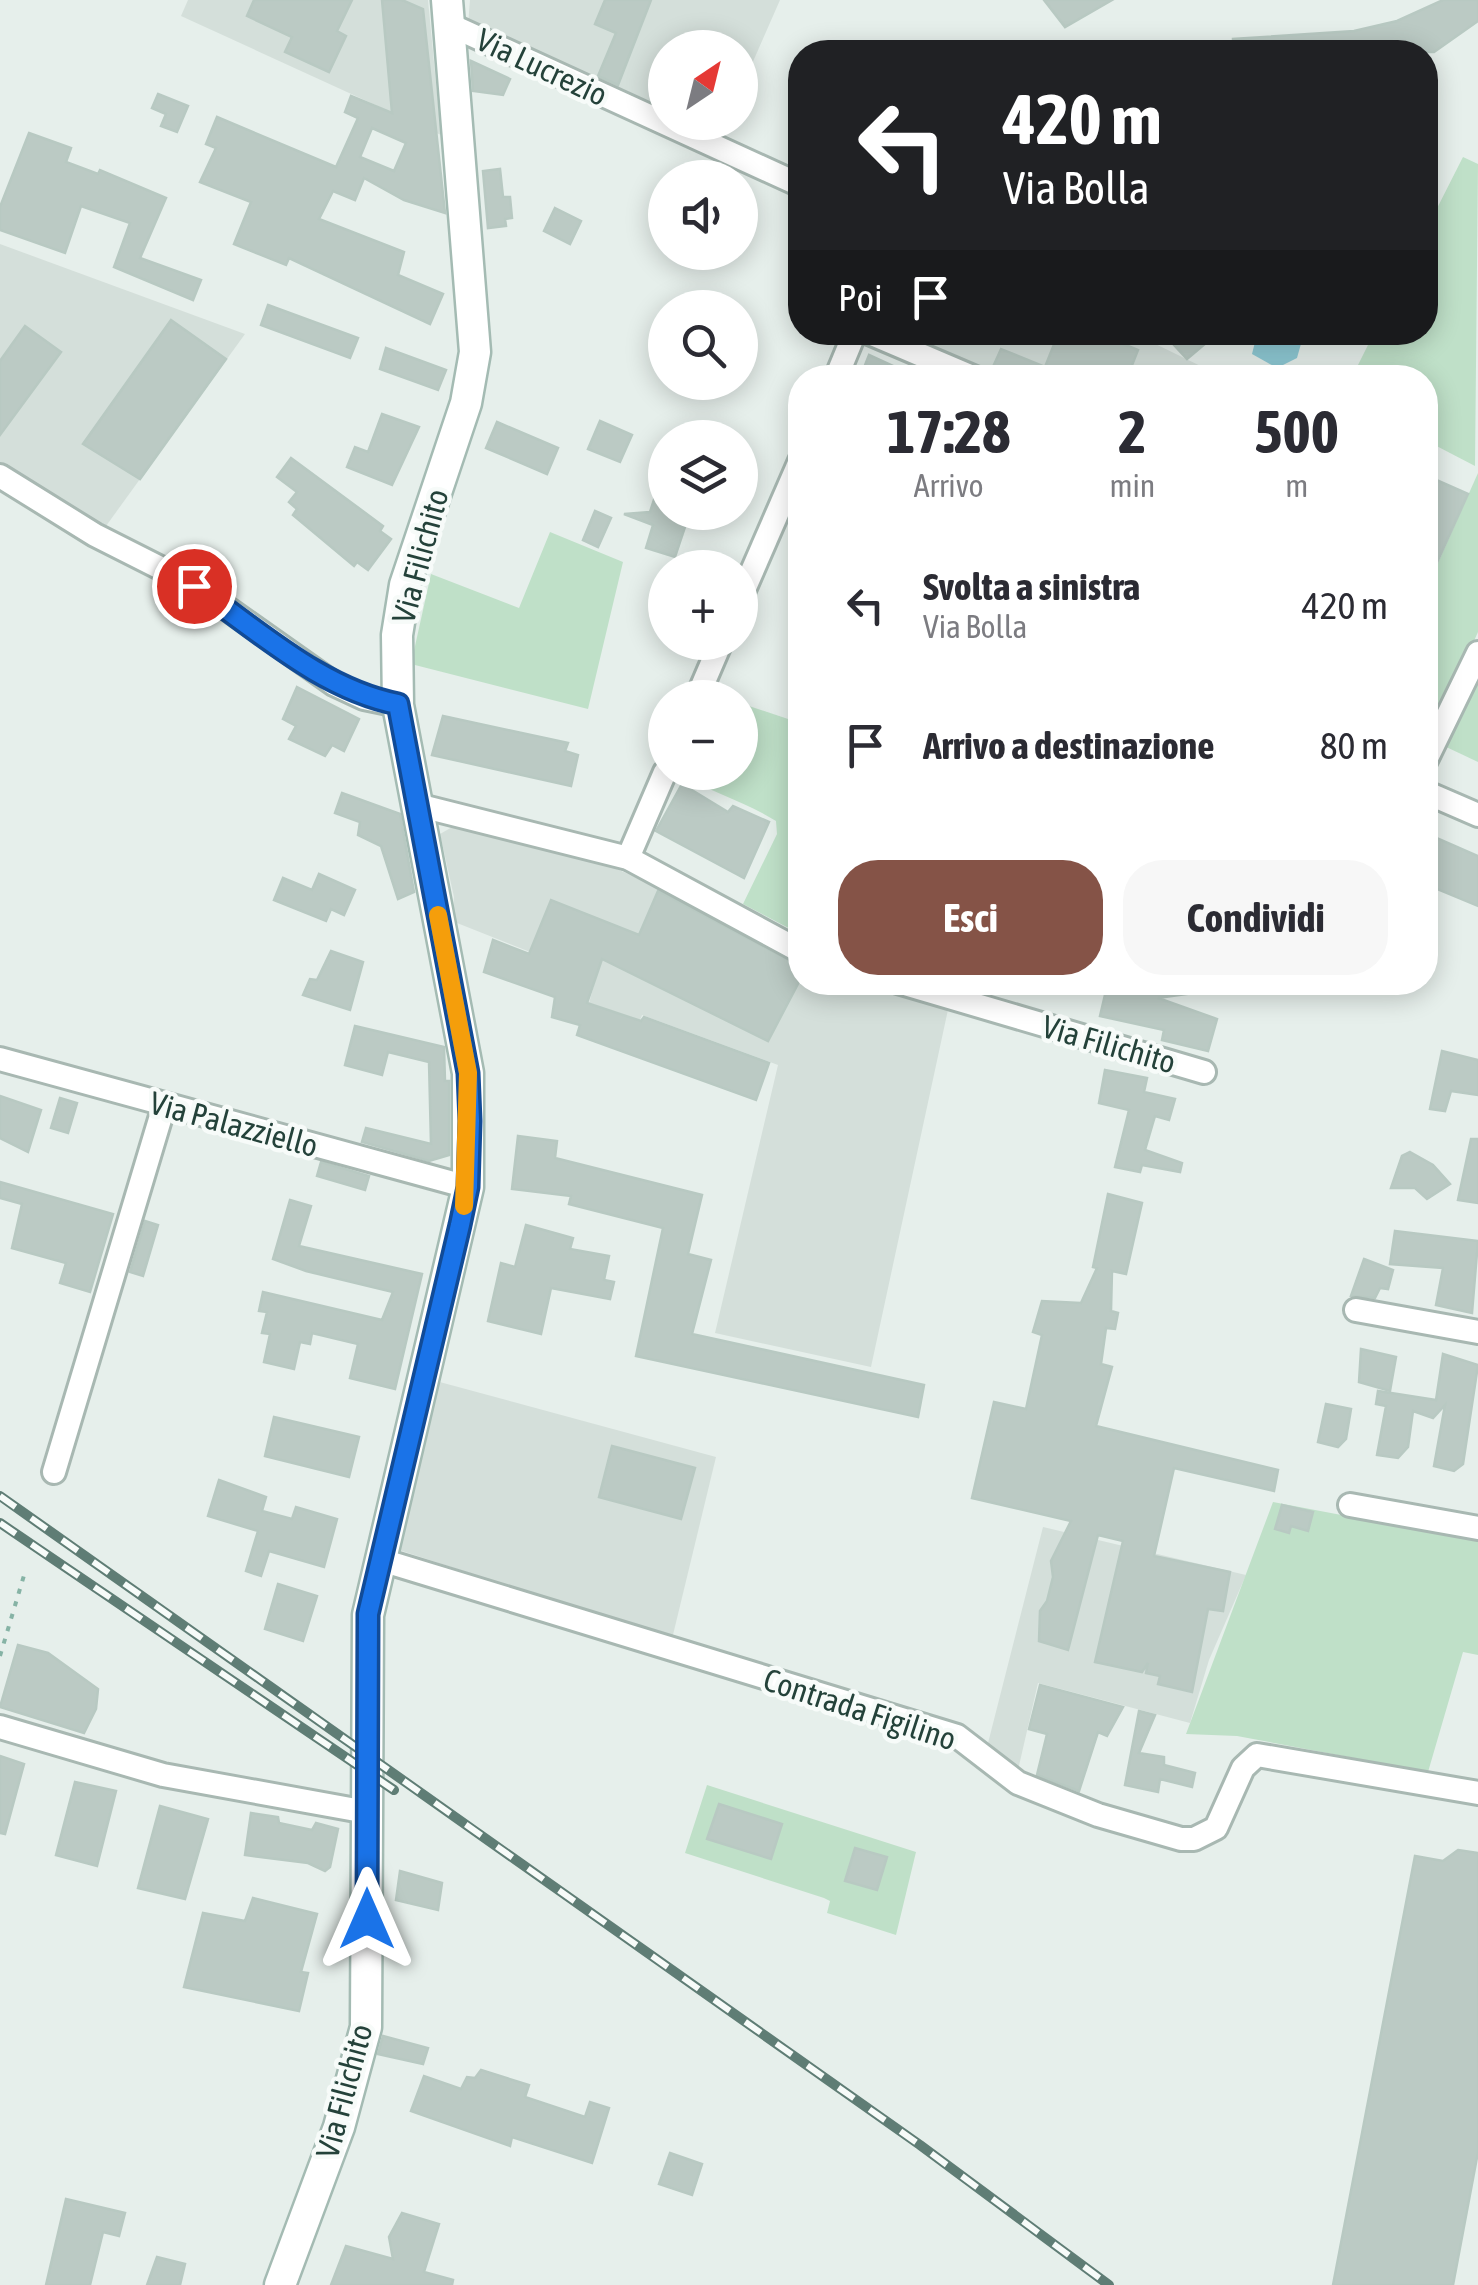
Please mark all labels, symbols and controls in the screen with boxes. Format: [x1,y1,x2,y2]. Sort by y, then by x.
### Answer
street label: Via Lucrezio [471,21,613,113]
north arrow [648,30,758,140]
map controls [648,30,758,790]
text: 420 m [1003,79,1162,159]
icon: left [838,80,968,210]
button: sound [648,160,758,270]
text: Via Bolla [1003,162,1150,214]
icon: arrive [903,270,958,325]
text: Poi [838,276,883,319]
button: search [648,290,758,400]
text: 17:28 [887,397,1010,466]
text: 2 [1118,397,1147,466]
text: 500 [1254,397,1339,466]
button: layers [648,420,758,530]
text: Arrivo [914,467,984,504]
text: min [1109,467,1155,504]
text: m [1285,467,1308,504]
street label: Via Filichito [384,485,456,627]
pin [152,544,237,629]
button: + [648,550,758,660]
icon: arrive [167,559,222,614]
text: Svolta a sinistra [923,565,1140,608]
icon: left [838,578,893,633]
text: 420 m [1302,584,1388,627]
text: Via Bolla [923,608,1027,645]
button: − [648,680,758,790]
icon: arrive [838,718,893,773]
text: Arrivo a destinazione [923,724,1214,767]
text: 80 m [1320,724,1388,767]
button: Esci [838,860,1103,975]
button: Condividi [1123,860,1388,975]
street label: Via Filichito [1038,1007,1180,1081]
street label: Via Palazziello [146,1084,322,1164]
street label: Contrada Figilino [759,1660,961,1758]
position arrow [315,1867,419,1971]
street label: Via Filichito [308,2020,380,2162]

